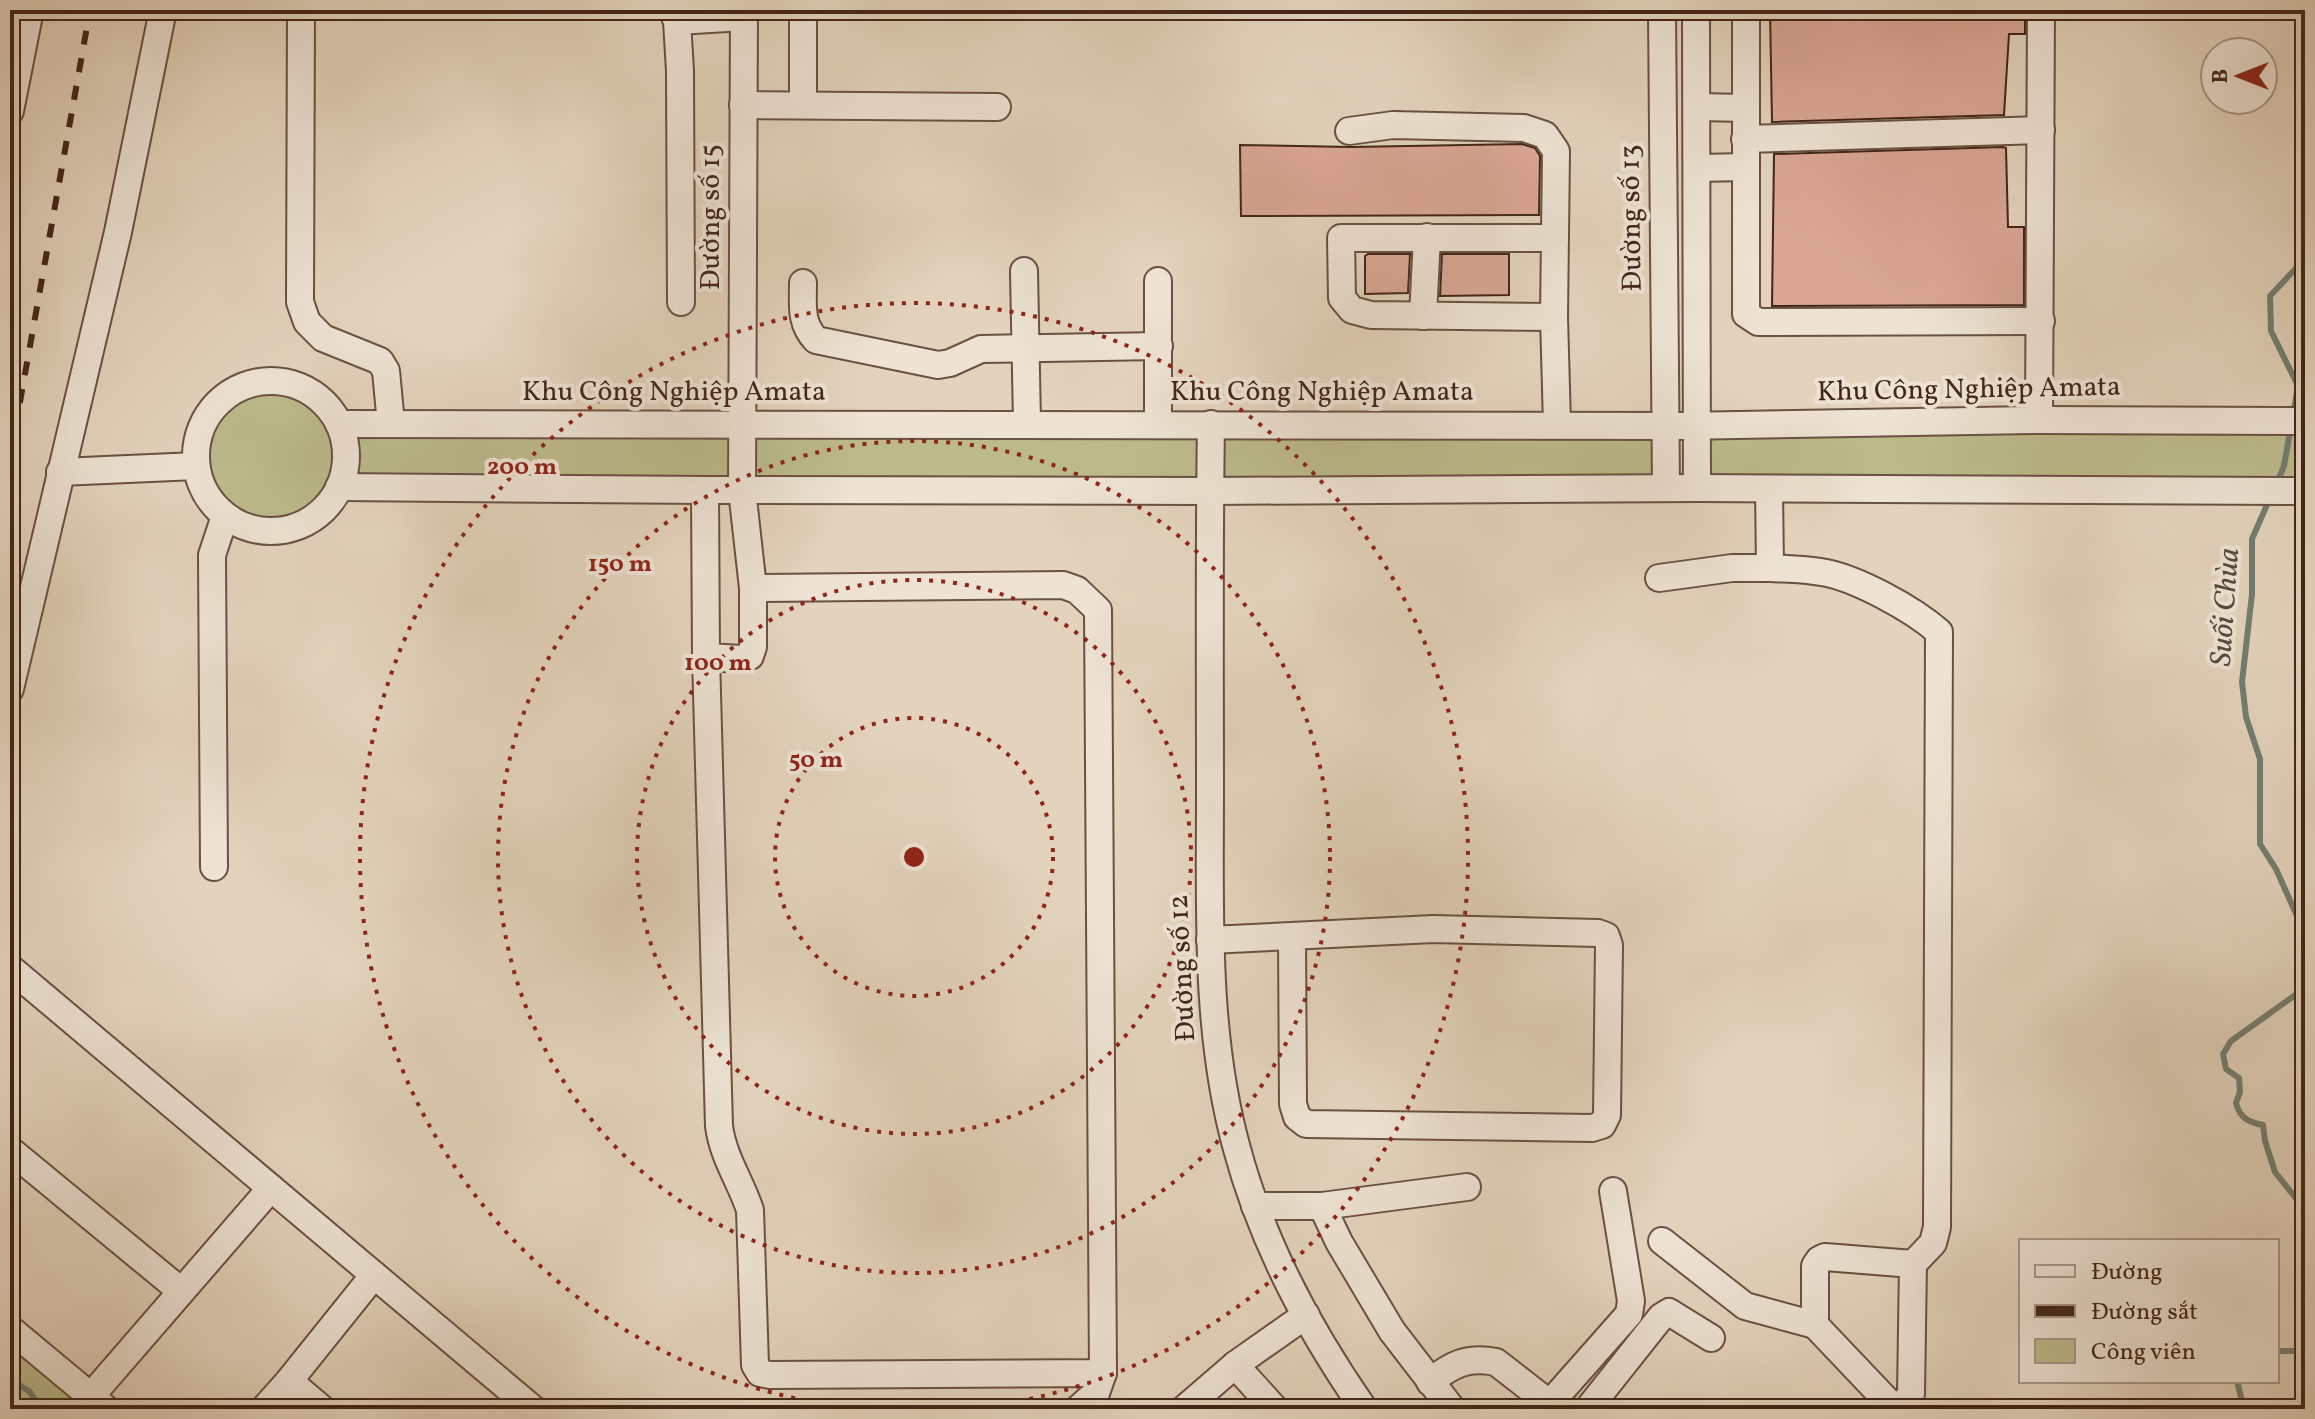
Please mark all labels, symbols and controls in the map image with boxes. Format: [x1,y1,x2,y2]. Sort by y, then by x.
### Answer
north arrow [2199,36,2279,116]
text: B [2206,69,2237,83]
street label: Đường số 15 [692,144,731,290]
street label: Đường số 13 [1611,144,1653,292]
street label: Khu Công Nghiệp Amata [1817,368,2121,412]
street label: Khu Công Nghiệp Amata [522,373,826,412]
street label: Khu Công Nghiệp Amata [1170,373,1474,412]
text: 200 m [487,451,557,485]
water label: Suối Chùa [2201,546,2251,668]
text: 150 m [588,548,652,582]
text: 100 m [684,647,752,681]
text: 50 m [789,744,843,778]
centre of rings [900,843,928,871]
street label: Đường số 12 [1160,893,1206,1043]
legend [2019,1239,2279,1383]
text: Đường [2091,1256,2163,1290]
text: Đường sắt [2091,1296,2198,1330]
text: Công viên [2091,1336,2196,1370]

